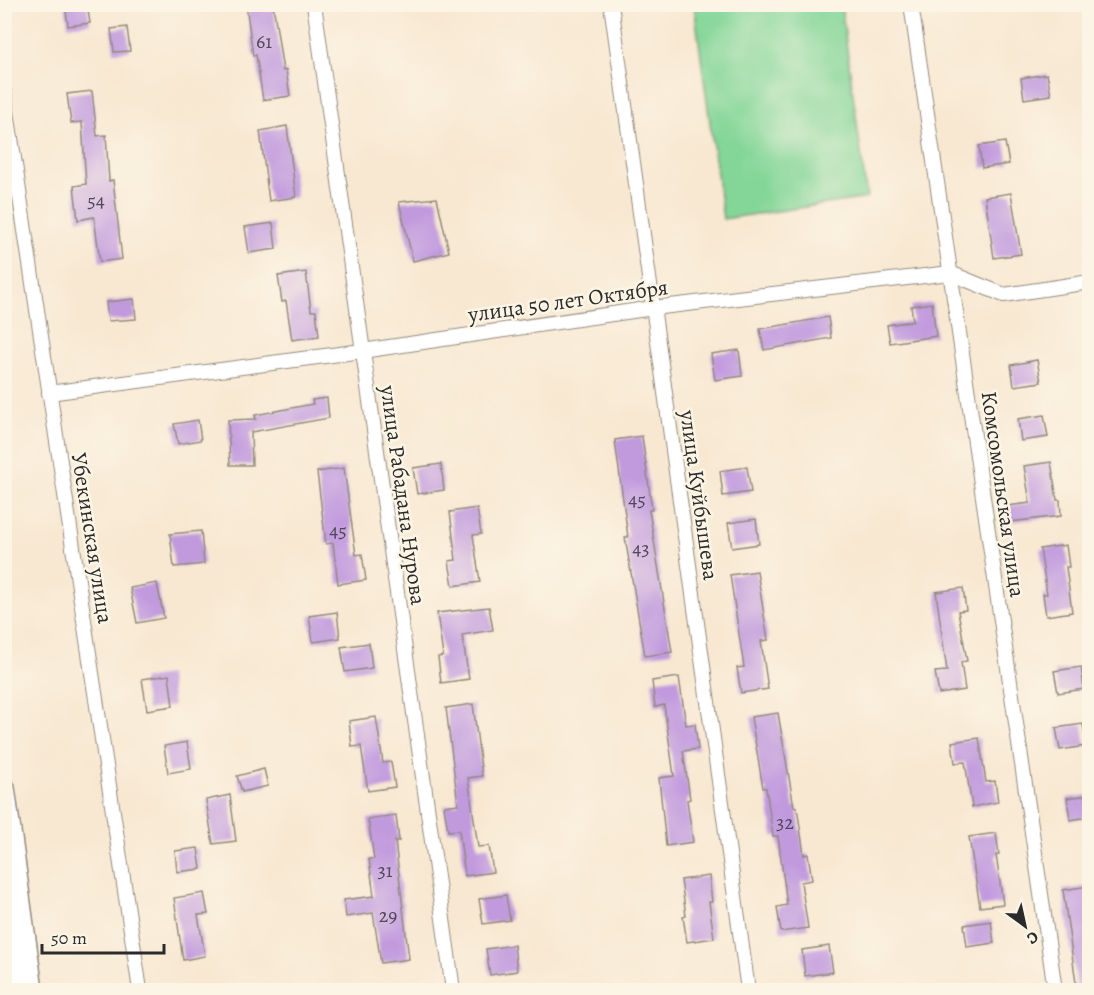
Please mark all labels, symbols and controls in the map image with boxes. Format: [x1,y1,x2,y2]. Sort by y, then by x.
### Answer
house number: 61 [256,28,272,55]
house number: 54 [87,187,105,214]
street label: улица 50 лет Октября [465,272,670,330]
street label: улица Рабадана Нурова [373,382,433,608]
street label: Комсомольская улица [974,389,1032,600]
street label: улица Куйбышева [672,407,726,583]
street label: Убекинская улица [64,451,120,627]
house number: 45 [628,486,646,513]
house number: 45 [329,517,347,544]
house number: 43 [632,535,650,562]
house number: 32 [776,809,794,836]
house number: 31 [377,857,393,884]
north arrow [995,896,1055,956]
house number: 29 [379,902,397,929]
scale bar [42,917,164,955]
text: 50 m [51,926,87,950]
text: С [1022,926,1043,950]

